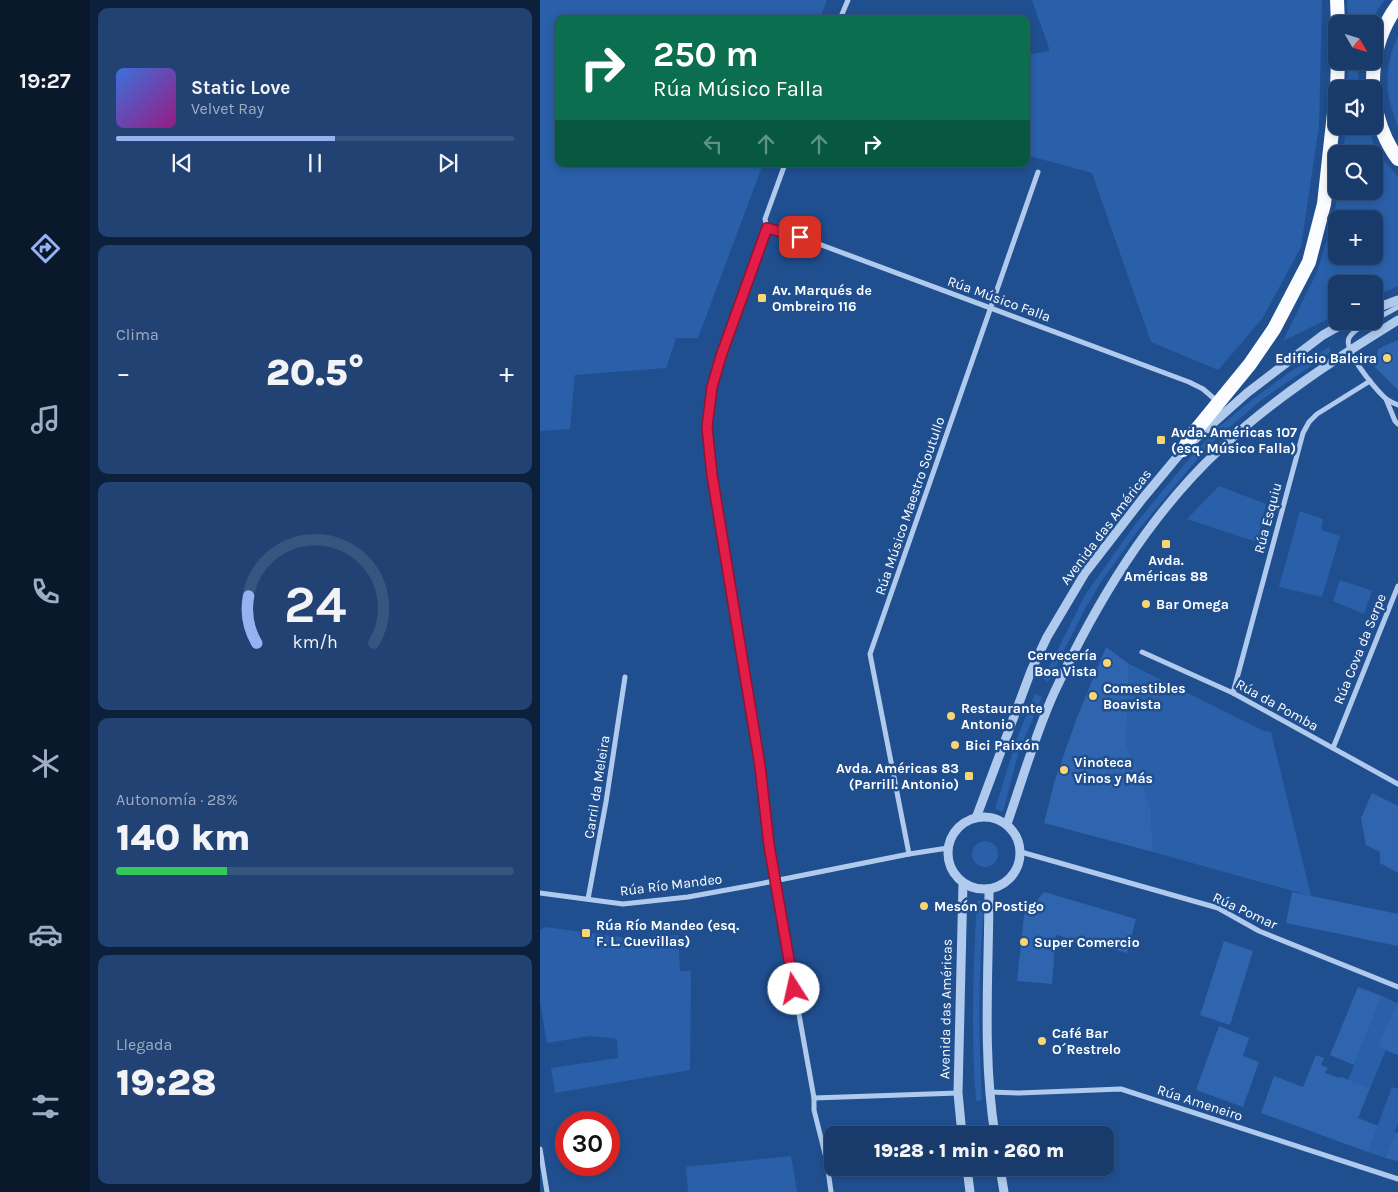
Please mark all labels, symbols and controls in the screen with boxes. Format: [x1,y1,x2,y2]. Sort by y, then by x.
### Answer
north arrow [1328,15,1382,70]
map controls [1328,15,1383,330]
text: 250 m [653,34,759,75]
icon: right [570,35,635,100]
text: 19:27 [19,68,71,94]
text: Rúa Músico Falla [653,76,823,102]
text: Static Love [191,77,290,99]
button: sound [1328,80,1383,135]
text: Velvet Ray [191,99,264,118]
icon: left [699,130,727,158]
icon: ahead [752,130,780,158]
icon: ahead [805,130,833,158]
icon: right [858,130,886,158]
button: search [1328,145,1383,200]
icon: previous [168,149,196,177]
icon: pause [301,149,329,177]
icon: next [434,149,462,177]
button: + [1328,210,1383,265]
pin [779,216,821,258]
icon: arrive [786,223,814,251]
icon: directions [28,231,63,266]
street label: Rúa Músico Falla [945,272,1053,326]
button: − [1328,275,1383,330]
place label: Av. Marqués de Ombreiro 116 [772,282,872,315]
marker: Av. Marqués de Ombreiro 116 [756,292,768,304]
text: Clima [116,325,159,344]
text: 20.5° [266,350,364,395]
place label: Edificio Baleira [1275,350,1377,367]
marker: Edificio Baleira [1381,352,1393,364]
text: − [116,356,131,389]
text: + [499,356,514,389]
icon: music [28,402,63,437]
street label: Rúa Músico Maestro Soutullo [871,415,949,597]
place label: Avda. Américas 107 (esq. Músico Falla) [1171,424,1297,457]
marker: Avda. Américas 107 (esq. Músico Falla) [1155,434,1167,446]
street label: Avenida das Américas [1057,466,1155,588]
street label: Rúa Esquiu [1250,481,1286,555]
marker: Avda. Américas 88 [1160,538,1172,550]
place label: Avda. Américas 88 [1124,552,1208,585]
icon: phone [28,574,63,609]
text: 24 [284,574,346,635]
street label: Rúa Cova da Serpe [1330,591,1390,707]
place label: Bar Omega [1156,596,1229,613]
marker: Bar Omega [1140,598,1152,610]
text: km/h [292,632,338,653]
place label: Cervecería Boa Vista [1027,647,1097,680]
marker: Cervecería Boa Vista [1101,657,1113,669]
street label: Rúa da Pomba [1233,675,1321,735]
place label: Comestibles Boavista [1103,680,1186,713]
marker: Comestibles Boavista [1087,690,1099,702]
place label: Restaurante Antonio [961,700,1043,733]
marker: Restaurante Antonio [945,710,957,722]
street label: Carril da Meleira [580,734,614,840]
place label: Bici Paixón [965,737,1040,754]
marker: Bici Paixón [949,739,961,751]
icon: climate [28,746,63,781]
place label: Vinoteca Vinos y Más [1074,754,1153,787]
place label: Avda. Américas 83 (Parrill. Antonio) [836,760,959,793]
marker: Vinoteca Vinos y Más [1058,764,1070,776]
marker: Avda. Américas 83 (Parrill. Antonio) [963,770,975,782]
text: Autonomía · 28% [116,790,238,809]
text: 140 km [116,815,251,860]
street label: Rúa Río Mandeo [619,870,723,900]
street label: Rúa Pomar [1210,889,1281,934]
place label: Mesón O Postigo [934,898,1044,915]
marker: Mesón O Postigo [918,900,930,912]
icon: car [28,917,63,952]
place label: Rúa Río Mandeo (esq. F. L. Cuevillas) [596,917,739,950]
marker: Rúa Río Mandeo (esq. F. L. Cuevillas) [580,927,592,939]
place label: Super Comercio [1034,934,1140,951]
marker: Super Comercio [1018,936,1030,948]
street label: Avenida das Américas [936,939,956,1079]
position arrow [767,962,819,1014]
place label: Café Bar O´Restrelo [1052,1025,1121,1058]
text: Llegada [116,1035,172,1054]
marker: Café Bar O´Restrelo [1036,1035,1048,1047]
text: 19:28 [116,1060,217,1105]
street label: Rúa Ameneiro [1155,1081,1245,1125]
icon: filters [28,1089,63,1124]
speed limit sign: 30 [555,1111,620,1176]
text: 19:28 · 1 min · 260 m [874,1140,1064,1162]

